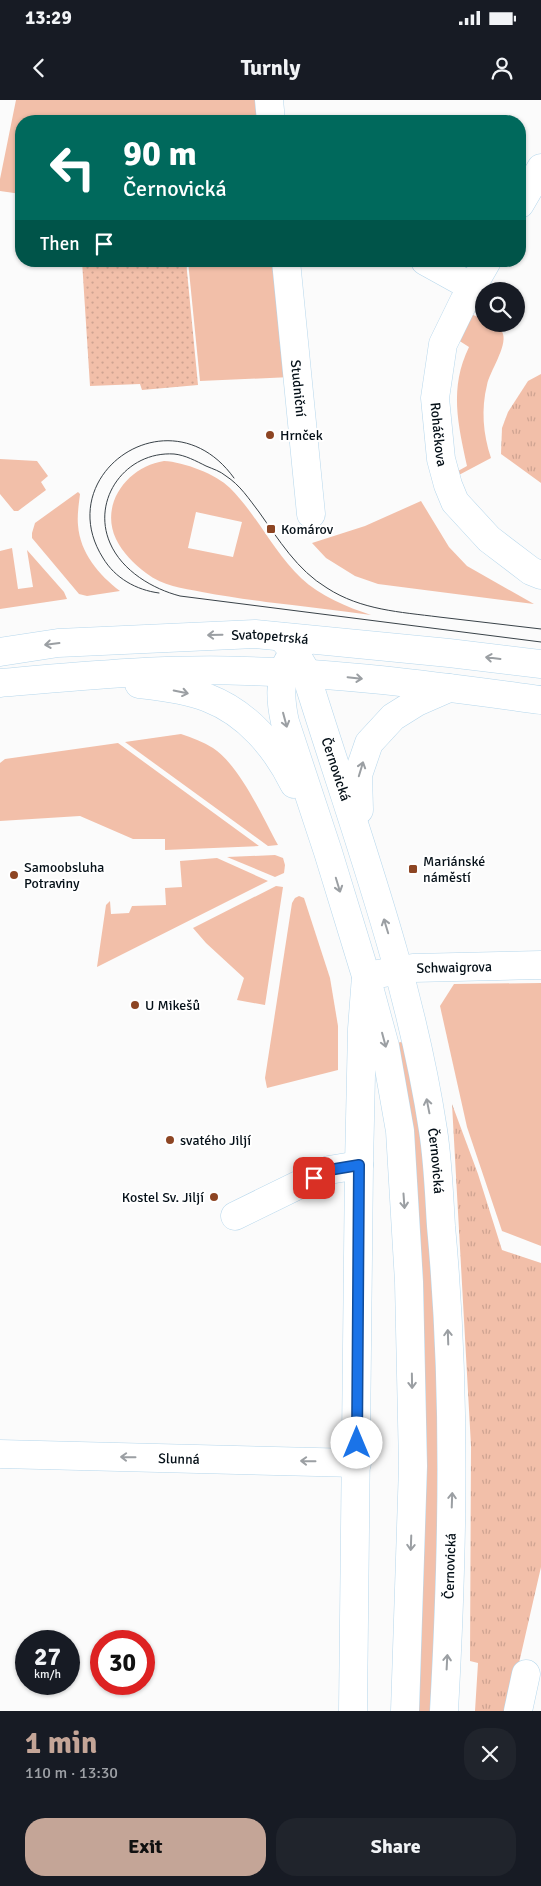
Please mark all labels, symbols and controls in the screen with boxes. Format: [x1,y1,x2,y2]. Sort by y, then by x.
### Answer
text: 13:29 [25,6,72,30]
icon: back [25,54,53,82]
text: Turnly [241,54,300,81]
icon: person [488,54,516,82]
text: 90 m [123,132,197,175]
icon: left [40,135,105,200]
text: Černovická [123,175,227,202]
icon: arrive [90,230,118,258]
text: Then [40,232,80,256]
map controls [475,282,525,332]
button: search [475,282,525,332]
street label: Studniční [287,359,310,418]
street label: Roháčkova [427,401,451,468]
place label: Hrnček [280,427,323,444]
marker: Hrnček [264,429,276,441]
place label: Komárov [281,521,334,538]
marker: Komárov [265,523,277,535]
street label: Svatopetrská [231,625,309,648]
one-way arrow [207,631,223,640]
one-way arrow [45,639,61,649]
one-way arrow [485,653,501,663]
one-way arrow [347,673,363,683]
one-way arrow [172,688,188,697]
one-way arrow [281,712,290,728]
street label: Černovická [318,735,355,803]
one-way arrow [356,761,366,777]
place label: Mariánské náměstí [423,853,485,886]
place label: Samoobsluha Potraviny [24,859,104,892]
marker: Mariánské náměstí [407,863,419,875]
marker: Samoobsluha Potraviny [8,869,20,881]
one-way arrow [334,877,344,893]
one-way arrow [381,918,391,934]
street label: Schwaigrova [416,958,492,976]
place label: U Mikešů [145,997,200,1014]
marker: U Mikešů [129,999,141,1011]
one-way arrow [379,1032,389,1048]
one-way arrow [423,1098,433,1114]
street label: Černovická [424,1127,448,1194]
place label: svatého Jiljí [180,1132,251,1149]
marker: svatého Jiljí [164,1134,176,1146]
pin [293,1157,335,1199]
icon: arrive [300,1164,328,1192]
place label: Kostel Sv. Jiljí [122,1189,204,1206]
marker: Kostel Sv. Jiljí [208,1191,220,1203]
one-way arrow [400,1193,409,1209]
one-way arrow [444,1330,453,1346]
one-way arrow [407,1373,416,1389]
position arrow [330,1416,382,1468]
street label: Slunná [158,1449,200,1468]
one-way arrow [120,1452,136,1462]
one-way arrow [300,1457,316,1466]
one-way arrow [447,1492,457,1508]
street label: Černovická [440,1533,460,1599]
one-way arrow [406,1534,416,1551]
speed limit sign: 30 [90,1630,155,1695]
text: 27 [34,1641,61,1672]
one-way arrow [443,1655,452,1671]
text: km/h [34,1667,61,1682]
text: 1 min [25,1725,97,1762]
button: close [464,1728,516,1780]
text: 110 m · 13:30 [25,1763,118,1783]
button: Exit [25,1818,266,1876]
button: Share [276,1818,516,1876]

